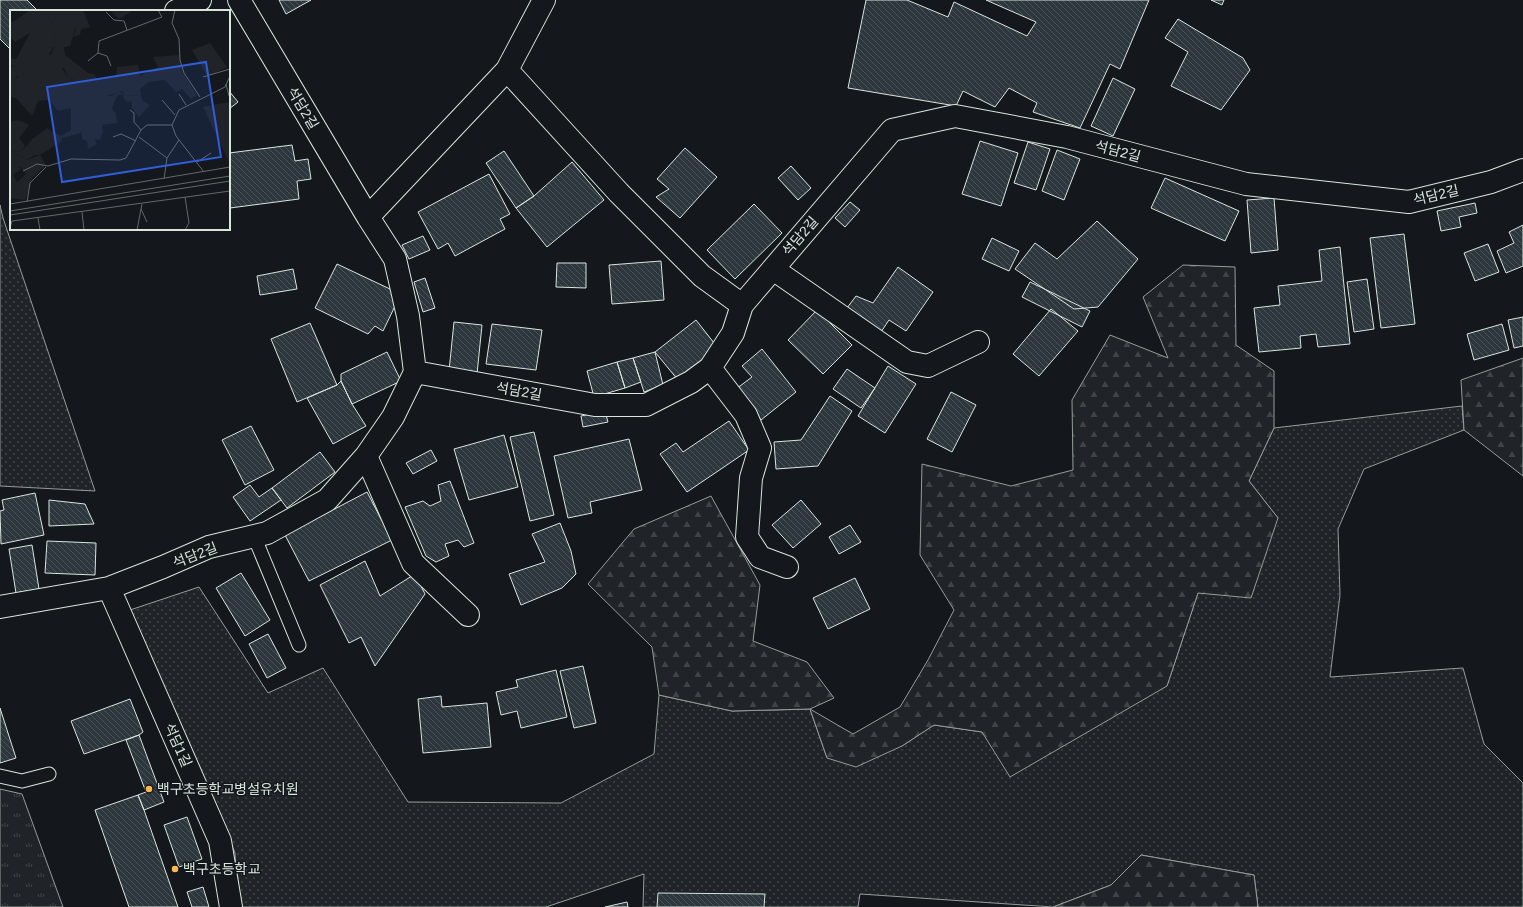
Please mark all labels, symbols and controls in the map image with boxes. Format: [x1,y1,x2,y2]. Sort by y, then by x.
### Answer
inset map [10,10,230,230]
street label: 석담2길 [284,84,322,132]
street label: 석담2길 [1094,137,1142,165]
street label: 석담2길 [1412,182,1460,208]
street label: 석담2길 [779,213,821,259]
street label: 석담2길 [495,379,543,403]
street label: 석담2길 [170,539,220,571]
street label: 석담1길 [161,721,195,769]
place label: 백구초등학교병설유치원 [157,781,299,797]
marker: 백구초등학교병설유치원 [144,784,154,794]
place label: 백구초등학교 [183,861,260,877]
marker: 백구초등학교 [170,864,180,874]

